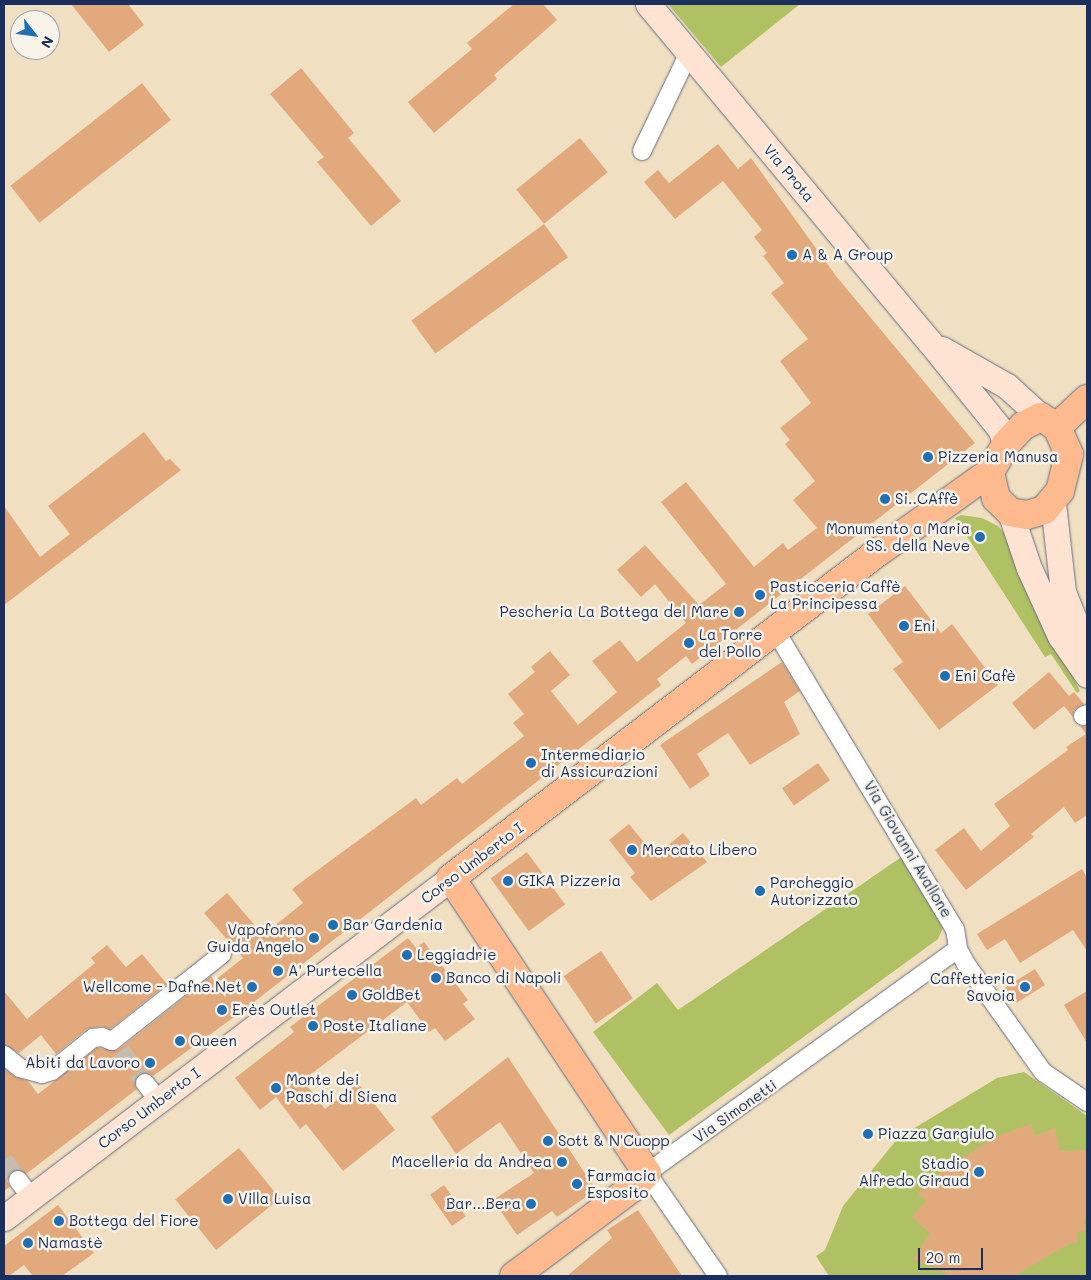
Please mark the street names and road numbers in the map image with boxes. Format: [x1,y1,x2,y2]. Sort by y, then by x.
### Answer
street label: Via Prota [760,140,818,206]
street label: Via Giovanni Avallone [860,777,956,921]
street label: Corso Umberto I [417,819,527,907]
street label: Corso Umberto I [94,1064,204,1152]
street label: Via Simonetti [690,1076,780,1146]

